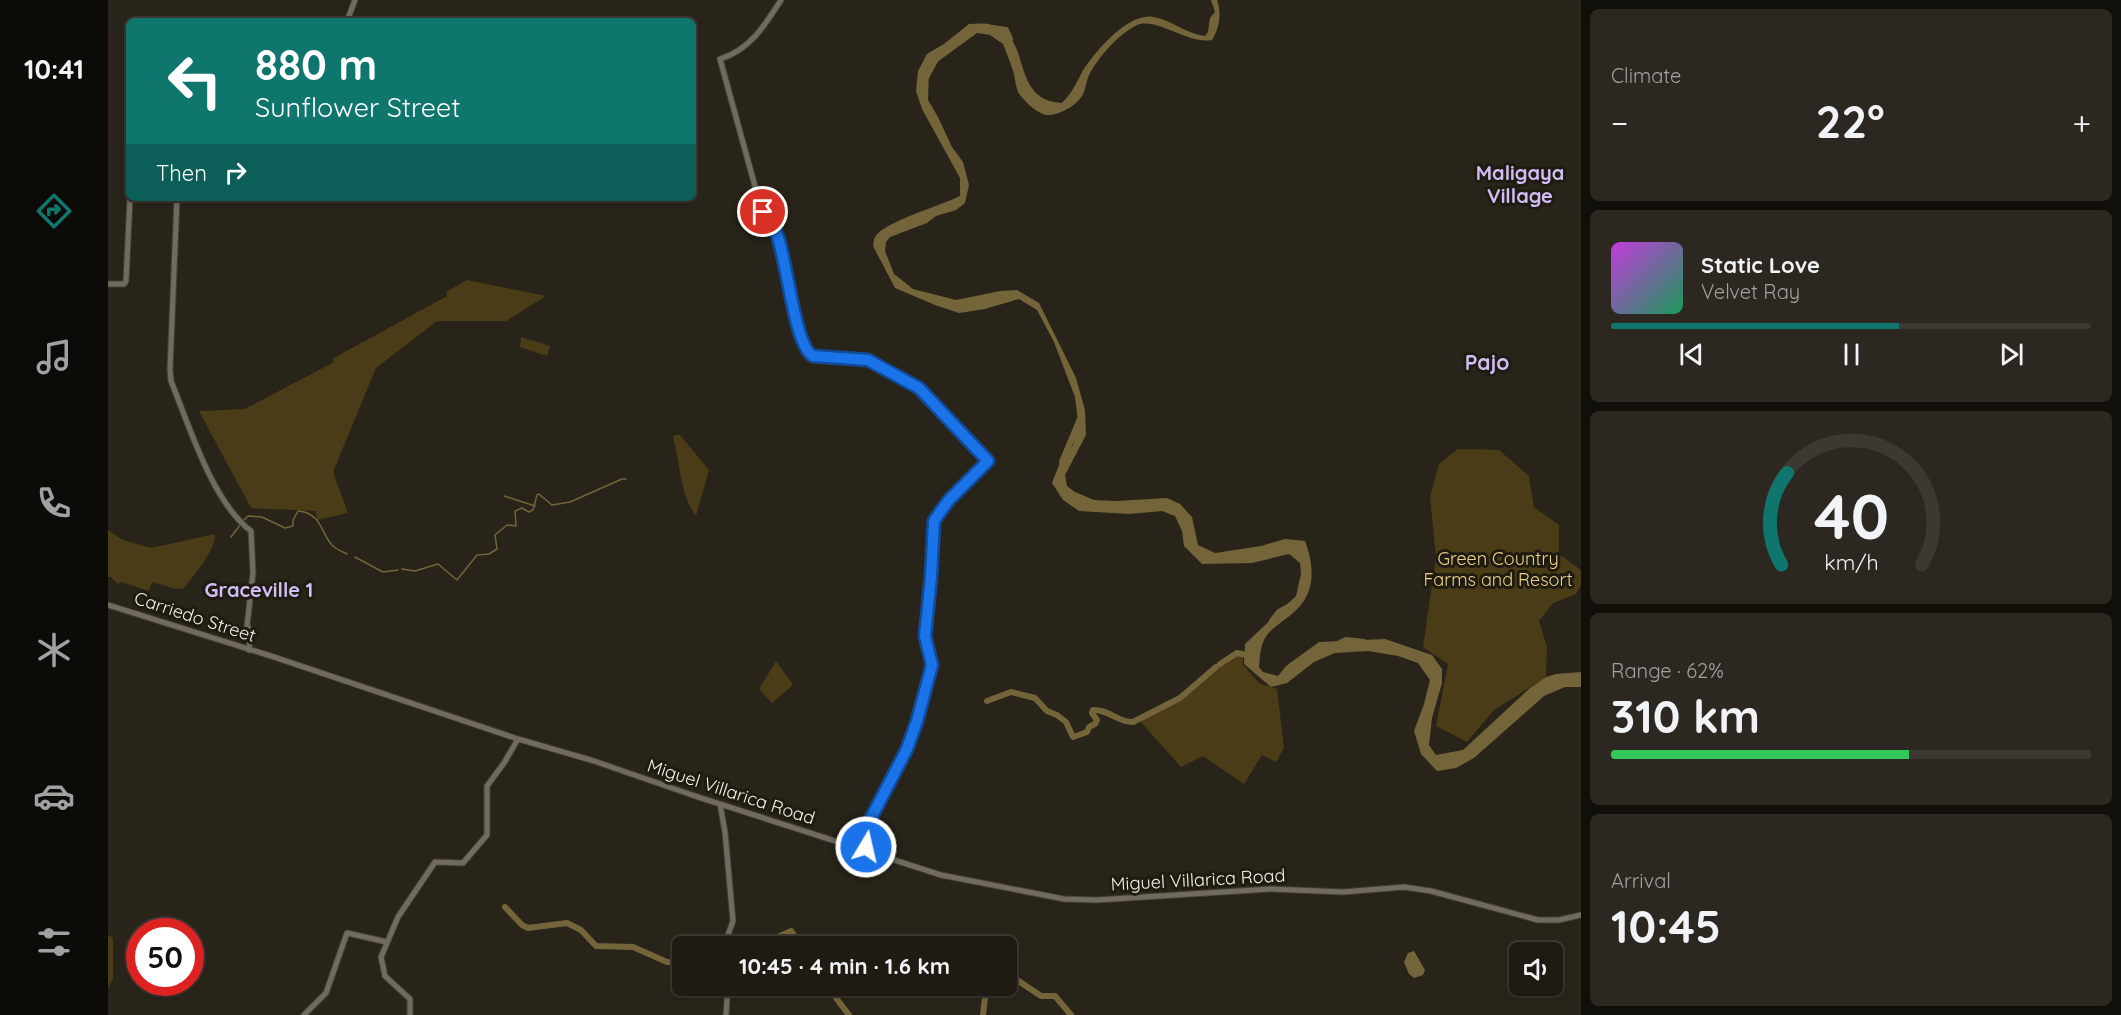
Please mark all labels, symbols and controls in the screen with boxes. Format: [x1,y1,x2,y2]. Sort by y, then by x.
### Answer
text: 880 m [255,38,377,91]
icon: left [156,42,234,120]
text: 10:41 [24,52,84,86]
text: Climate [1611,63,1681,88]
text: Sunflower Street [255,90,460,124]
text: 22° [1816,93,1885,149]
text: − [1611,102,1628,143]
text: + [2072,102,2091,143]
icon: right [219,156,252,189]
text: Then [156,159,207,187]
district label: Maligaya Village [1476,160,1564,208]
pin [737,186,788,237]
icon: directions [33,190,75,232]
icon: arrive [746,195,779,228]
text: Static Love [1701,251,1820,279]
text: Velvet Ray [1701,279,1800,304]
icon: music [33,336,75,378]
icon: previous [1675,338,1708,371]
icon: pause [1835,338,1868,371]
icon: next [1995,338,2028,371]
district label: Pajo [1465,349,1509,375]
text: 40 [1813,477,1888,555]
icon: phone [33,482,75,524]
park label: Green Country Farms and Resort [1423,547,1573,591]
text: km/h [1824,549,1878,575]
district label: Graceville 1 [205,577,313,602]
street label: Carriedo Street [131,586,259,647]
icon: climate [33,629,75,671]
text: Range · 62% [1611,658,1724,683]
text: 310 km [1611,688,1760,744]
street label: Miguel Villarica Road [644,754,818,829]
icon: car [33,775,75,817]
position arrow [834,815,898,879]
street label: Miguel Villarica Road [1110,863,1286,896]
text: Arrival [1611,868,1671,893]
text: 10:45 [1611,898,1721,954]
speed limit sign: 50 [126,918,204,996]
icon: filters [33,921,75,963]
map controls [1509,942,1563,996]
button: sound [1509,942,1563,996]
text: 10:45 · 4 min · 1.6 km [739,952,950,980]

